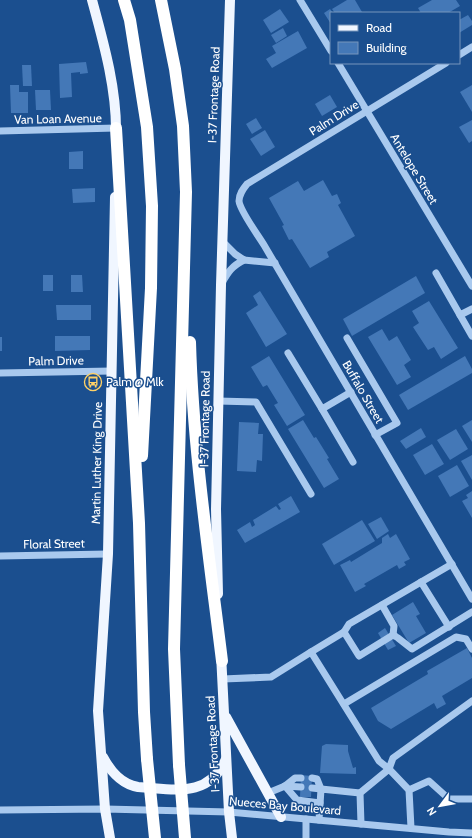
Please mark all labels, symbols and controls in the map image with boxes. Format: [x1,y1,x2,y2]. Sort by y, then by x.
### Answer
legend [330,12,460,64]
text: Road [366,20,392,35]
text: Building [366,40,408,55]
street label: I-37 Frontage Road [204,47,223,143]
street label: Palm Drive [306,97,361,139]
street label: Van Loan Avenue [14,110,102,127]
street label: Antelope Street [387,131,441,207]
street label: Palm Drive [28,353,84,368]
street label: Buffalo Street [339,358,387,426]
street label: I-37 Frontage Road [196,371,213,467]
bus stop icon: Palm @ Mlk [83,372,103,392]
place label: Palm @ Mlk [106,374,164,389]
street label: Martin Luther King Drive [88,402,105,524]
street label: Floral Street [23,535,85,552]
street label: I-37 Frontage Road [202,695,223,793]
north arrow [420,786,460,826]
street label: Nueces Bay Boulevard [229,793,342,818]
text: N [424,804,440,818]

